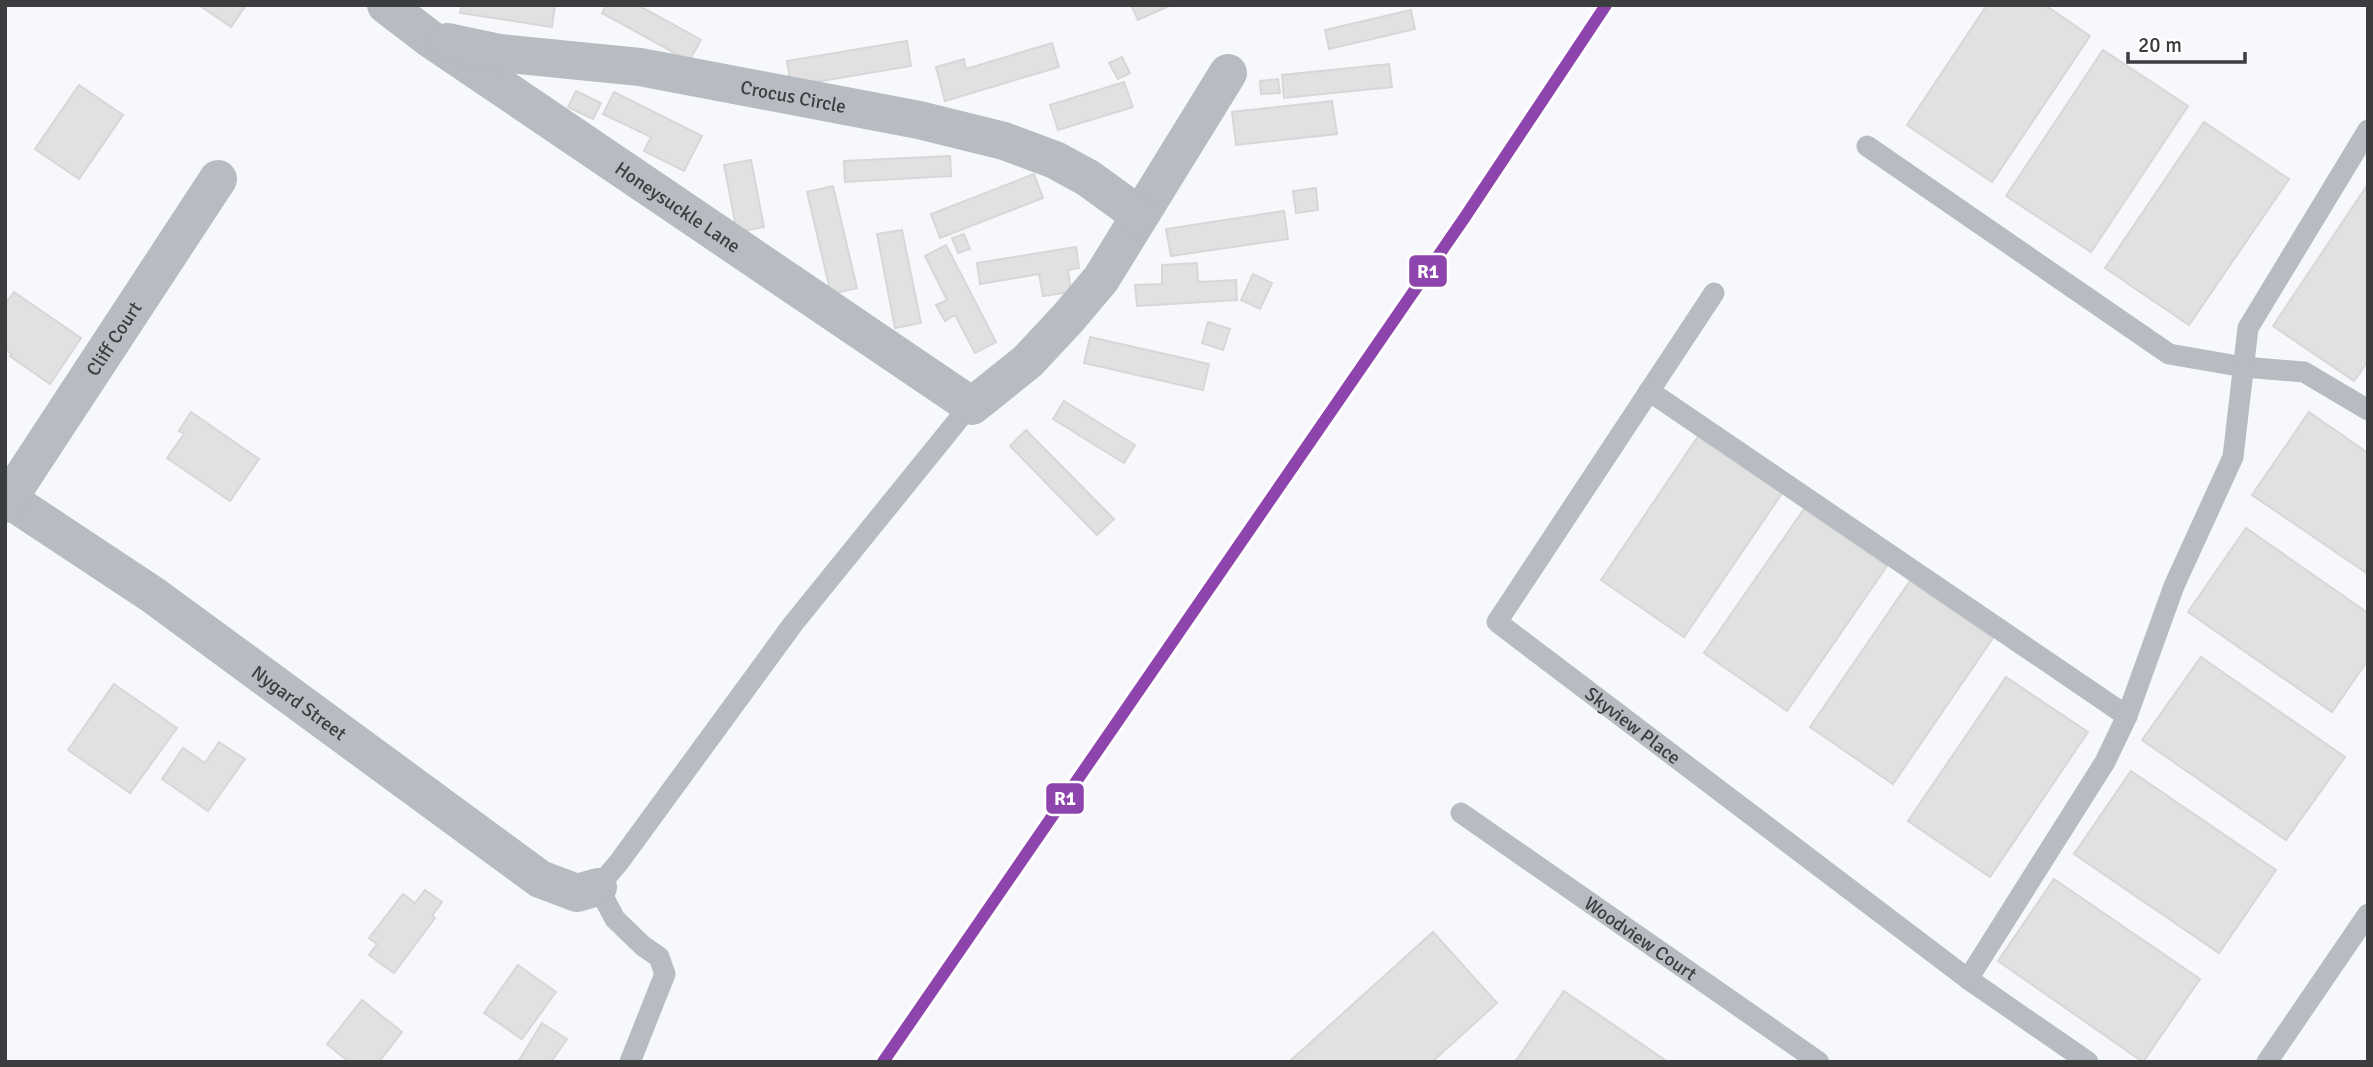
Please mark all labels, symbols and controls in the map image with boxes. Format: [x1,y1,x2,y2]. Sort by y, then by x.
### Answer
scale bar [2128,21,2245,65]
text: 20 m [2138,32,2182,58]
street label: Crocus Circle [738,75,848,119]
street label: Honeysuckle Lane [610,157,745,259]
line badge: R1 [1408,254,1448,288]
text: R1 [1417,260,1439,284]
street label: Cliff Court [81,297,148,381]
street label: Nygard Street [246,660,351,746]
street label: Skyview Place [1580,682,1685,770]
line badge: R1 [1045,782,1085,815]
text: R1 [1054,787,1076,811]
street label: Woodview Court [1579,891,1701,987]

